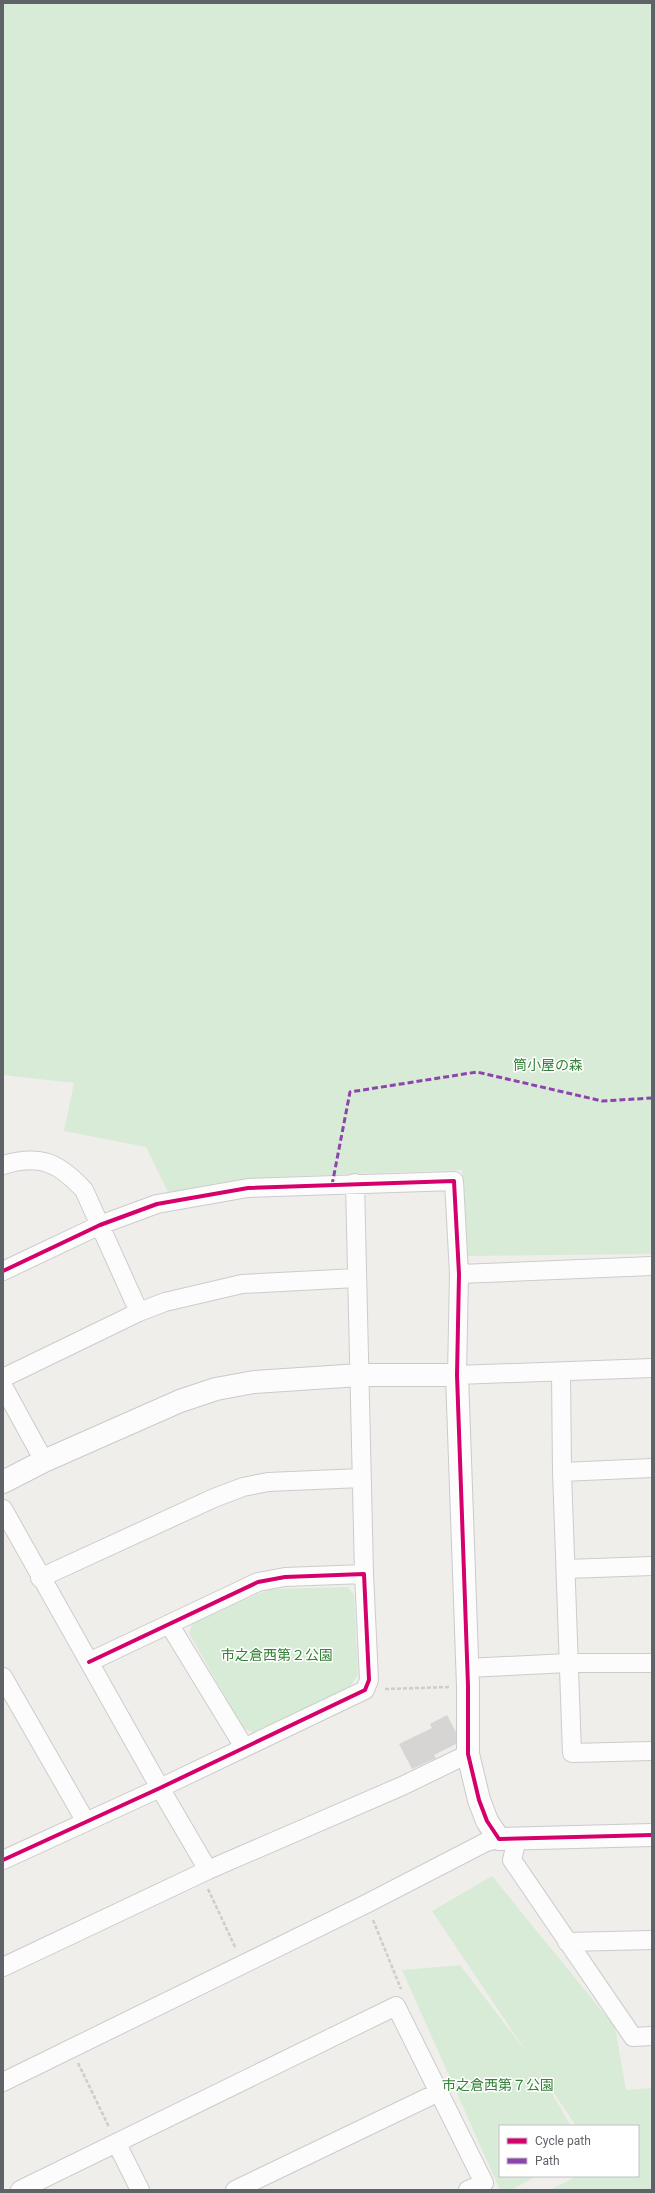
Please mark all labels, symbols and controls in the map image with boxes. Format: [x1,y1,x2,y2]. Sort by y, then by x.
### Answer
park label: 筒小屋の森 [513,1057,583,1073]
park label: 市之倉西第２公園 [221,1647,333,1663]
park label: 市之倉西第７公園 [442,2077,554,2093]
legend [499,2125,639,2177]
text: Cycle path [535,2134,591,2148]
text: Path [535,2154,560,2168]

